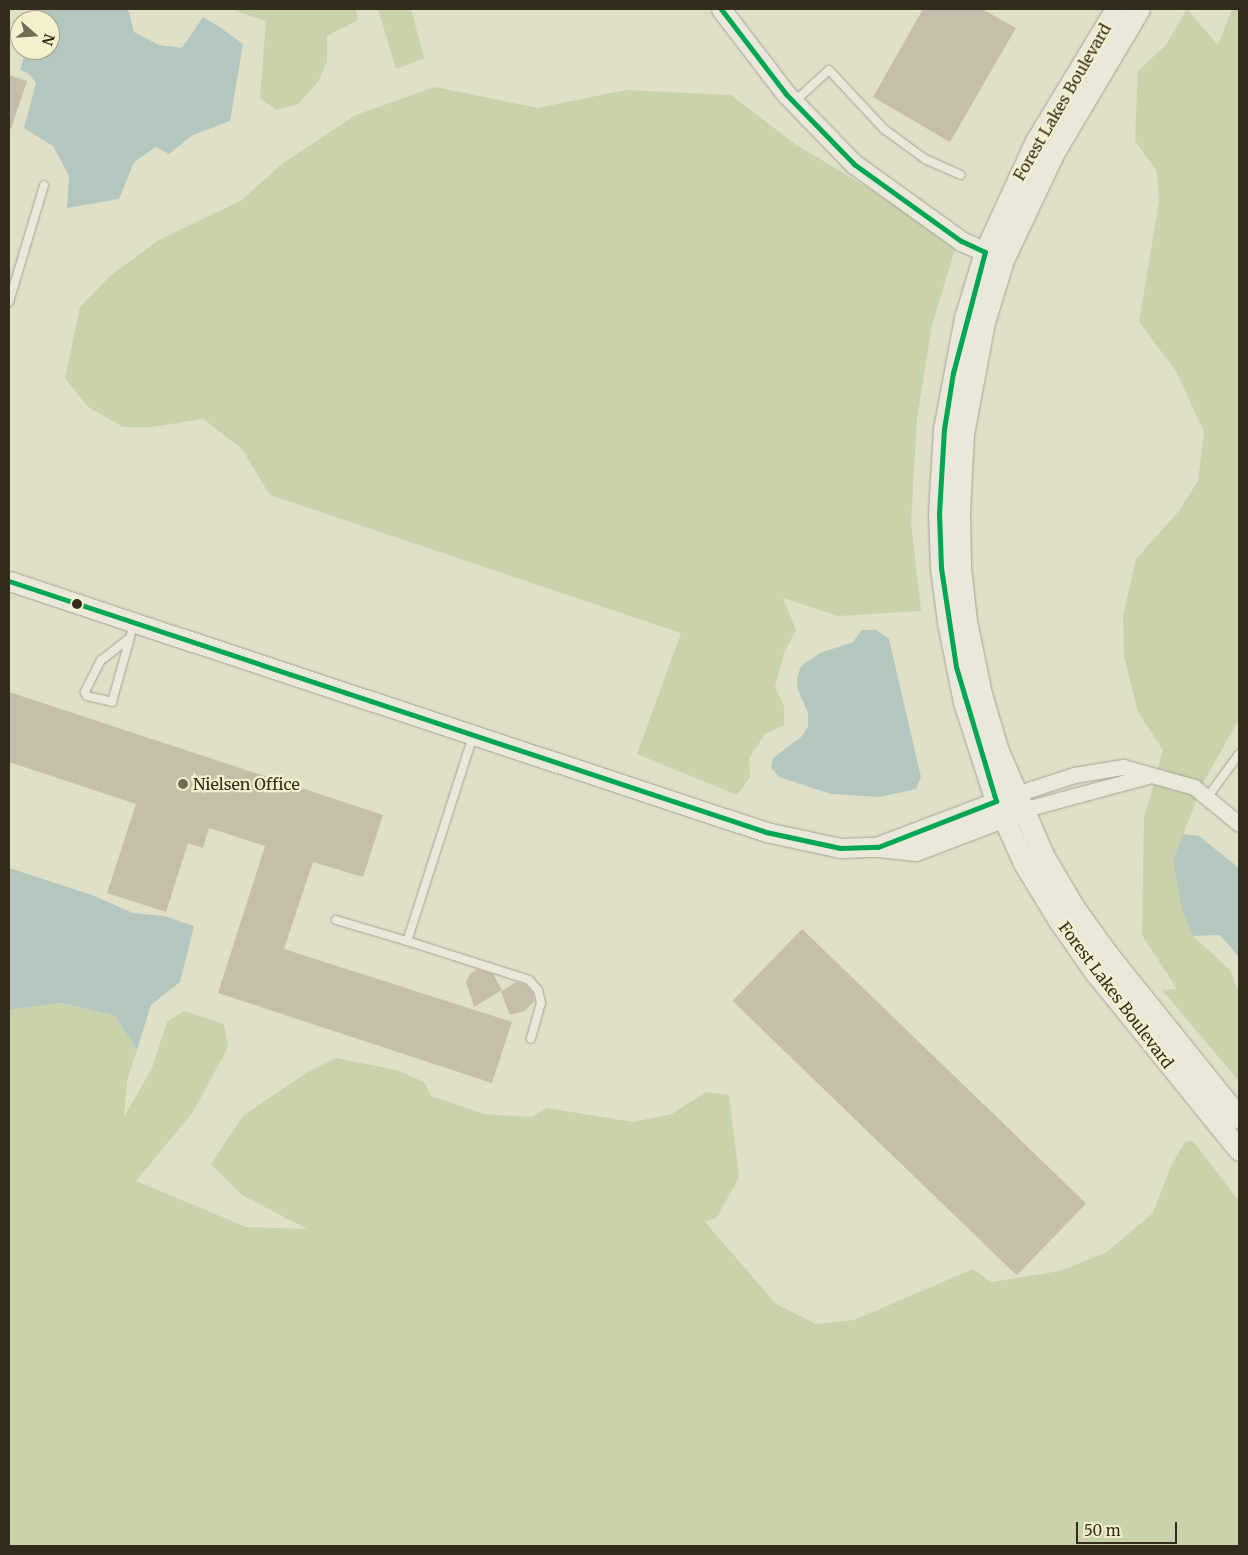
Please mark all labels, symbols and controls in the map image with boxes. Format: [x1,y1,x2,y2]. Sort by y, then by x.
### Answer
north arrow [10,10,60,60]
street label: Forest Lakes Boulevard [1009,20,1115,184]
text: N [38,31,59,48]
unlabelled marker [72,599,82,609]
place label: Nielsen Office [193,774,300,794]
marker: Nielsen Office [177,778,189,790]
street label: Forest Lakes Boulevard [1055,918,1177,1072]
scale bar [1078,1512,1179,1544]
text: 50 m [1084,1521,1121,1540]

